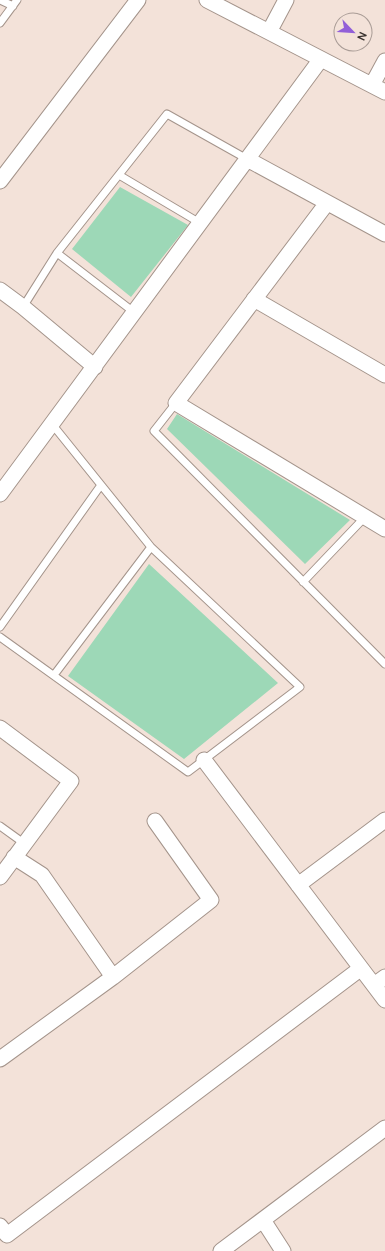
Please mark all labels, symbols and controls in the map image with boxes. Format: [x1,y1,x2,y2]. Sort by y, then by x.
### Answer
north arrow [333,12,373,52]
text: N [354,30,370,43]

